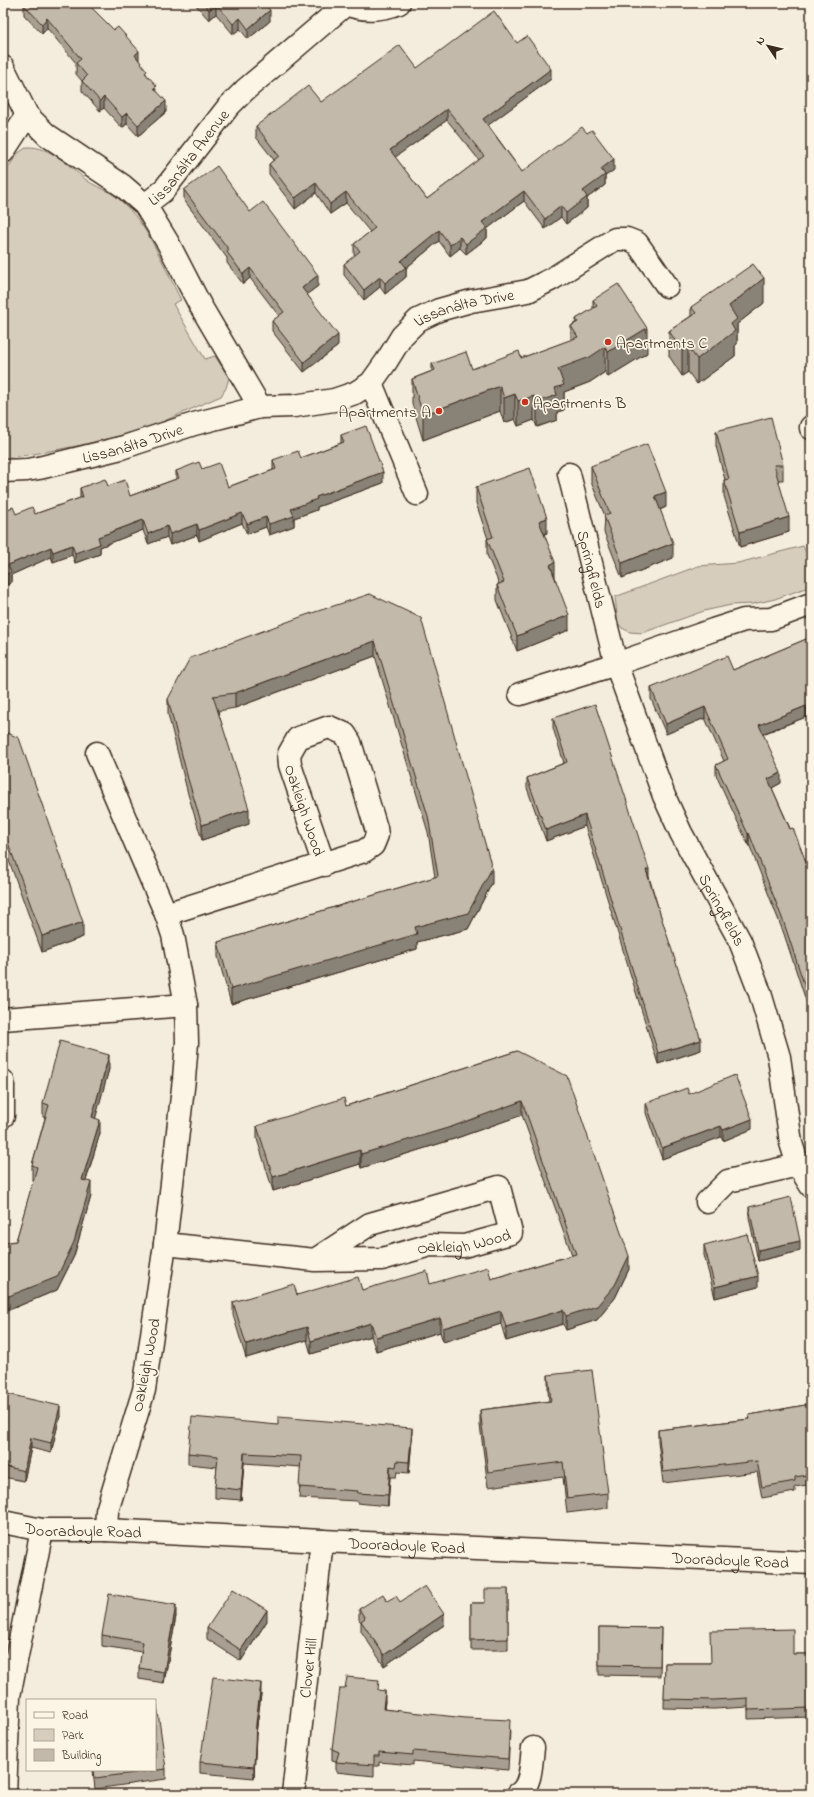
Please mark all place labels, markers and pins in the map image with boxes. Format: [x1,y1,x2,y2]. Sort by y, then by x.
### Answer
place label: Apartments C [616,332,708,356]
marker: Apartments C [603,337,613,347]
place label: Apartments B [533,392,627,416]
marker: Apartments B [520,397,530,407]
place label: Apartments A [339,401,431,425]
marker: Apartments A [434,406,444,416]

